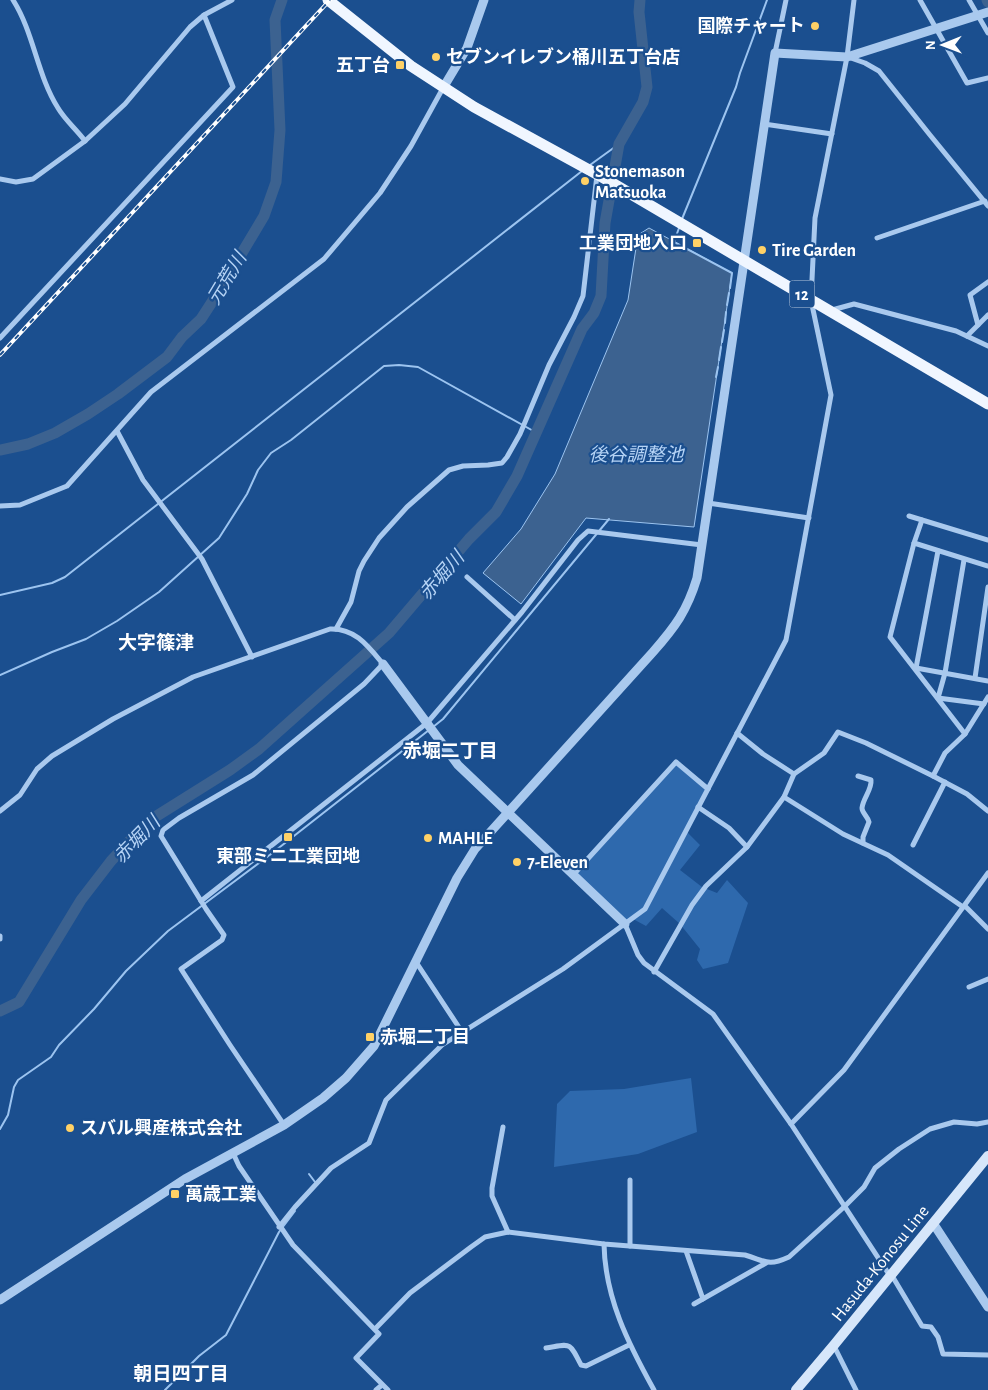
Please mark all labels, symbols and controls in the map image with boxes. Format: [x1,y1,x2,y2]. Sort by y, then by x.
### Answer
place label: 国際チャート [697,16,805,36]
marker: 国際チャート [809,20,821,32]
north arrow [918,20,968,70]
text: N [924,40,938,50]
place label: セブンイレブン桶川五丁台店 [446,47,680,67]
marker: セブンイレブン桶川五丁台店 [430,51,442,63]
place label: 五丁台 [336,55,390,75]
marker: 五丁台 [394,59,406,71]
place label: Stonemason Matsuoka [595,163,685,202]
marker: Stonemason Matsuoka [579,175,591,187]
place label: 工業団地入口 [579,234,687,253]
marker: 工業団地入口 [691,237,703,249]
place label: Tire Garden [772,242,856,260]
marker: Tire Garden [756,244,768,256]
water label: 元荒川 [204,247,251,308]
road number: 12 [790,280,814,308]
water label: 後谷調整池 [588,445,685,465]
water label: 赤堀川 [416,546,469,604]
district label: 大字篠津 [118,632,194,653]
district label: 赤堀二丁目 [402,741,498,761]
water label: 赤堀川 [110,811,165,867]
place label: MAHLE [438,830,493,848]
marker: 東部ミニ工業団地 [282,831,294,843]
marker: MAHLE [422,832,434,844]
place label: 東部ミニ工業団地 [216,846,360,866]
place label: 7-Eleven [527,854,588,872]
marker: 7-Eleven [511,856,523,868]
place label: 赤堀二丁目 [380,1028,470,1047]
marker: 赤堀二丁目 [364,1031,376,1043]
place label: スバル興産株式会社 [80,1118,242,1138]
marker: スバル興産株式会社 [64,1122,76,1134]
place label: 萬歳工業 [185,1185,257,1204]
marker: 萬歳工業 [169,1188,181,1200]
street label: Hasuda-Konosu Line [829,1202,933,1325]
district label: 朝日四丁目 [133,1364,229,1384]

